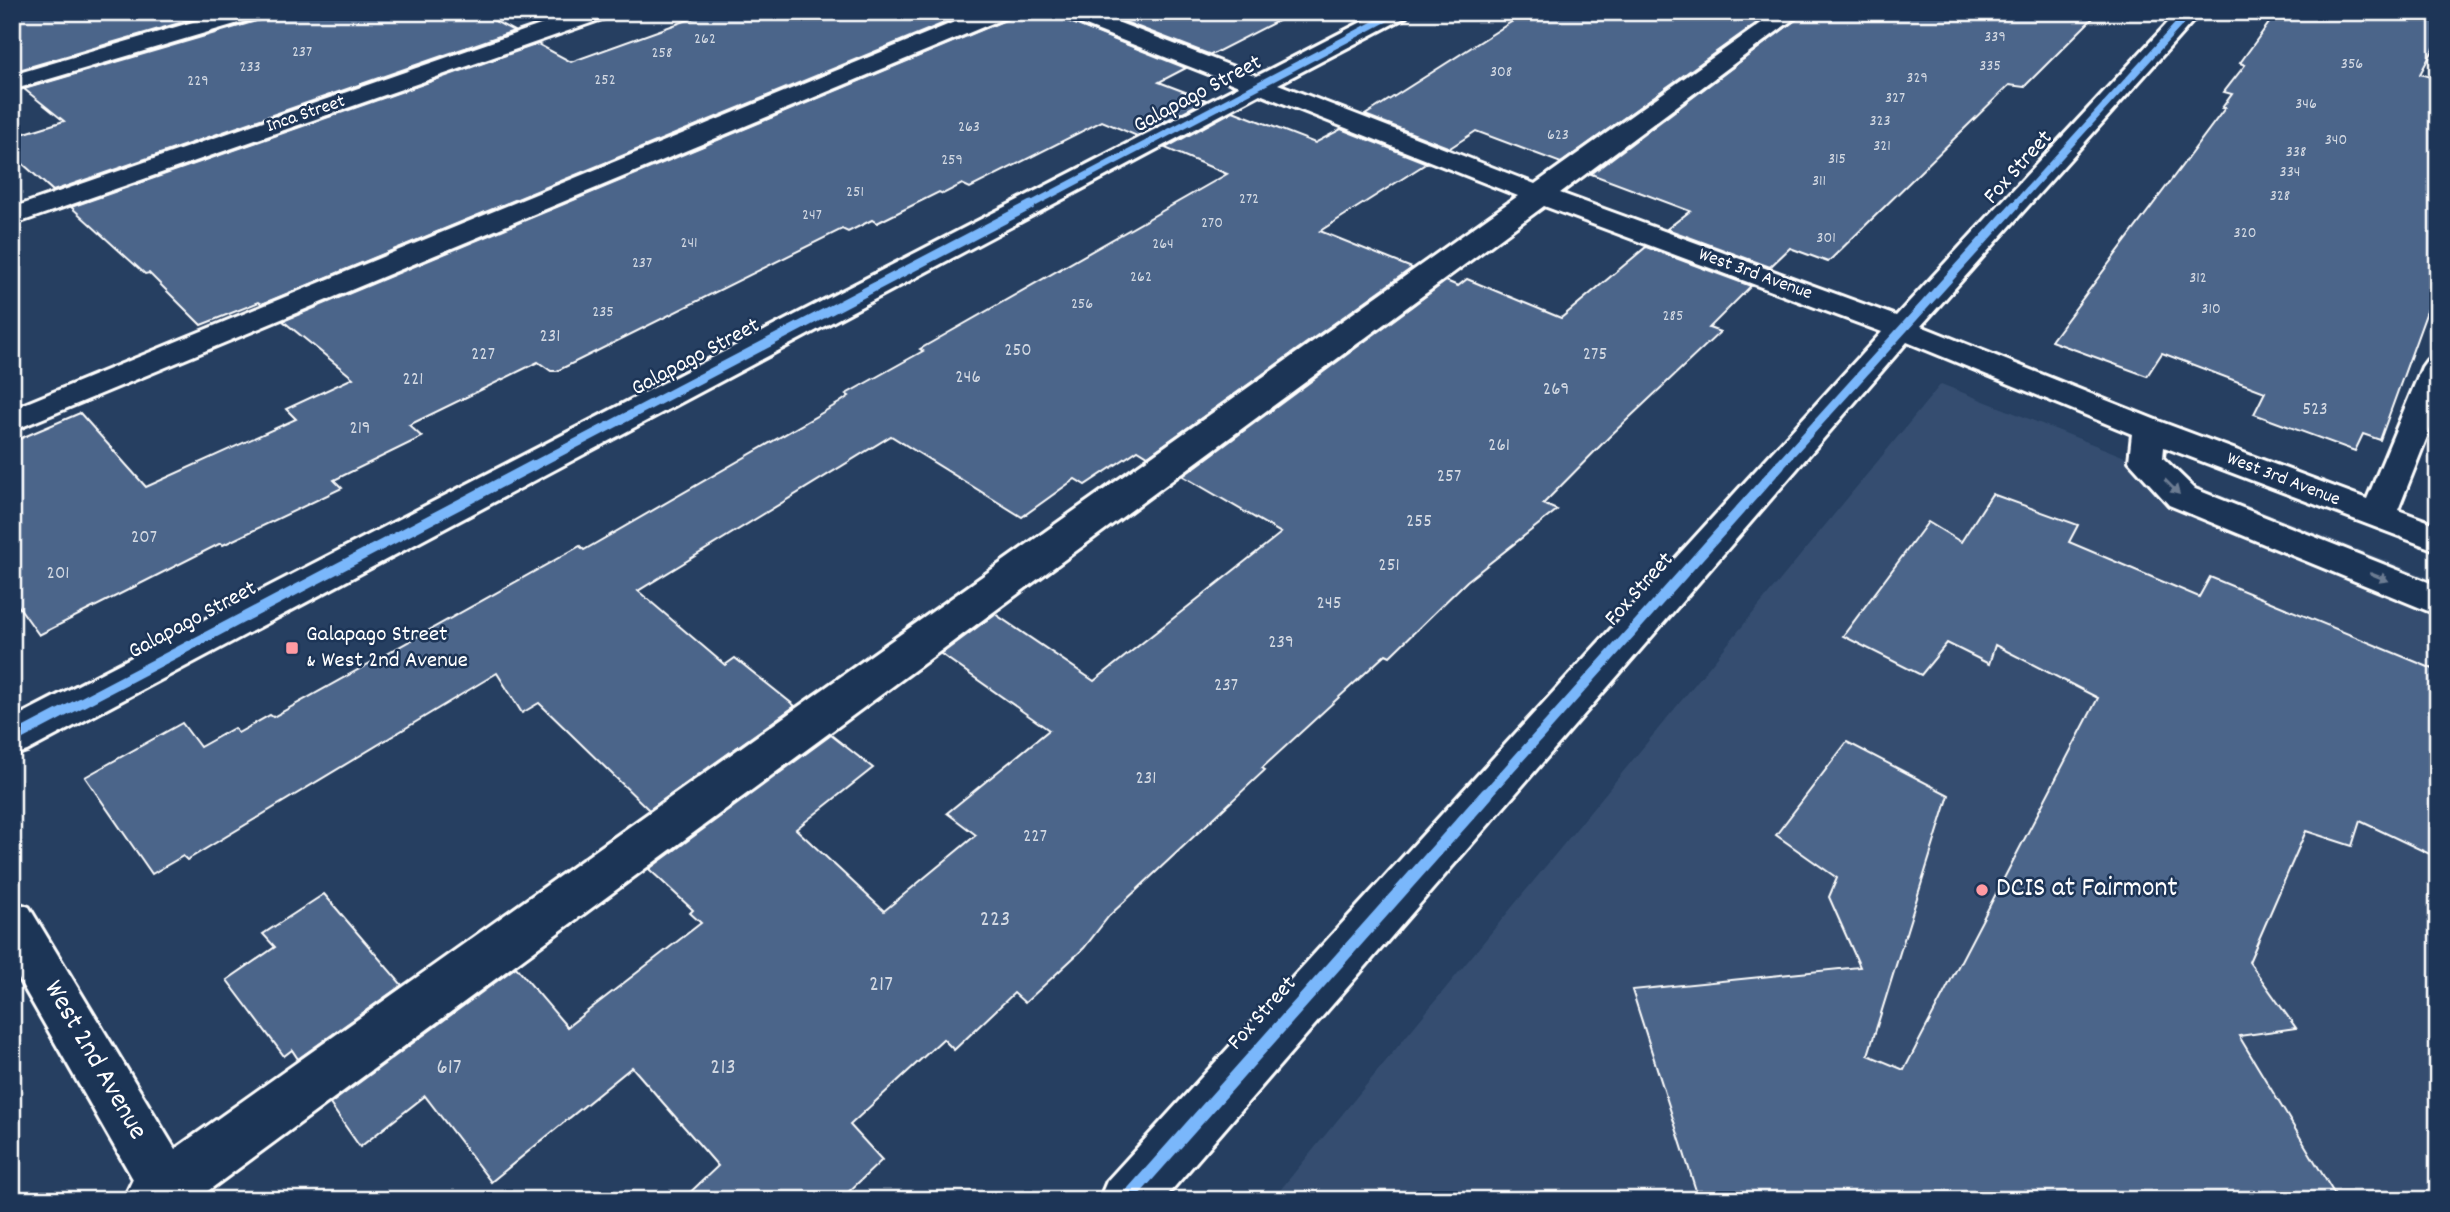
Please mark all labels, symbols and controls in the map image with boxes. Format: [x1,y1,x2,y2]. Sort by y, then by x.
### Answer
house number: 339 [1984,26,2006,49]
house number: 262 [694,28,716,51]
house number: 237 [292,41,312,64]
house number: 258 [652,42,672,65]
street label: Galapago Street [1128,47,1268,143]
house number: 356 [2341,53,2363,76]
house number: 335 [1979,55,2001,78]
house number: 233 [239,56,261,79]
house number: 308 [1490,61,1512,84]
house number: 329 [1906,67,1928,90]
house number: 252 [594,69,616,92]
house number: 229 [187,70,209,93]
house number: 327 [1885,87,1905,110]
street label: Inca Street [263,89,349,141]
house number: 346 [2295,93,2317,116]
house number: 323 [1869,110,1891,133]
house number: 263 [958,116,980,139]
street label: Fox Street [1977,123,2061,213]
house number: 623 [1547,124,1569,147]
house number: 340 [2325,129,2347,152]
house number: 321 [1873,135,1891,158]
house number: 338 [2286,141,2306,164]
house number: 315 [1828,148,1846,171]
house number: 259 [941,149,963,172]
house number: 334 [2280,161,2300,184]
house number: 311 [1812,170,1826,193]
house number: 251 [846,181,864,204]
house number: 328 [2270,185,2290,208]
house number: 272 [1239,188,1259,211]
house number: 247 [802,204,822,227]
house number: 270 [1201,212,1223,235]
house number: 320 [2234,222,2256,245]
house number: 301 [1816,227,1836,250]
house number: 241 [680,232,698,255]
house number: 264 [1152,233,1174,256]
street label: West 3rd Avenue [1694,242,1816,308]
house number: 237 [632,252,652,275]
house number: 262 [1130,266,1152,289]
house number: 312 [2189,267,2207,290]
house number: 256 [1071,293,1093,316]
house number: 310 [2201,298,2221,321]
house number: 235 [592,301,614,324]
house number: 285 [1663,305,1683,328]
street label: Galapago Street [626,310,766,406]
house number: 231 [540,324,560,351]
house number: 250 [1004,338,1032,365]
house number: 227 [471,342,495,369]
house number: 275 [1583,342,1607,369]
house number: 246 [955,365,981,392]
house number: 221 [403,367,423,394]
house number: 269 [1543,377,1569,404]
house number: 523 [2302,397,2328,424]
house number: 219 [349,416,371,443]
house number: 261 [1488,433,1510,460]
street label: West 3rd Avenue [2222,446,2344,514]
house number: 257 [1437,464,1461,491]
one-way arrow [2163,478,2180,495]
house number: 255 [1406,509,1432,536]
house number: 207 [131,525,157,552]
street label: Fox Street [1598,545,1682,635]
house number: 251 [1378,553,1400,580]
house number: 201 [47,561,69,588]
one-way arrow [2369,572,2390,583]
street label: Galapago Street [123,573,263,669]
house number: 245 [1317,591,1342,618]
place label: Galapago Street & West 2nd Avenue [306,619,468,678]
house number: 239 [1268,630,1294,657]
marker: Galapago Street & West 2nd Avenue [284,640,300,656]
house number: 237 [1214,673,1238,700]
house number: 231 [1136,766,1156,793]
house number: 227 [1023,824,1047,851]
place label: DCIS at Fairmont [1996,870,2178,910]
marker: DCIS at Fairmont [1974,882,1990,898]
house number: 223 [980,904,1010,937]
house number: 217 [869,969,893,1002]
street label: Fox Street [1221,969,1305,1059]
street label: West 2nd Avenue [32,974,156,1148]
house number: 617 [436,1052,462,1085]
house number: 213 [710,1052,736,1085]

